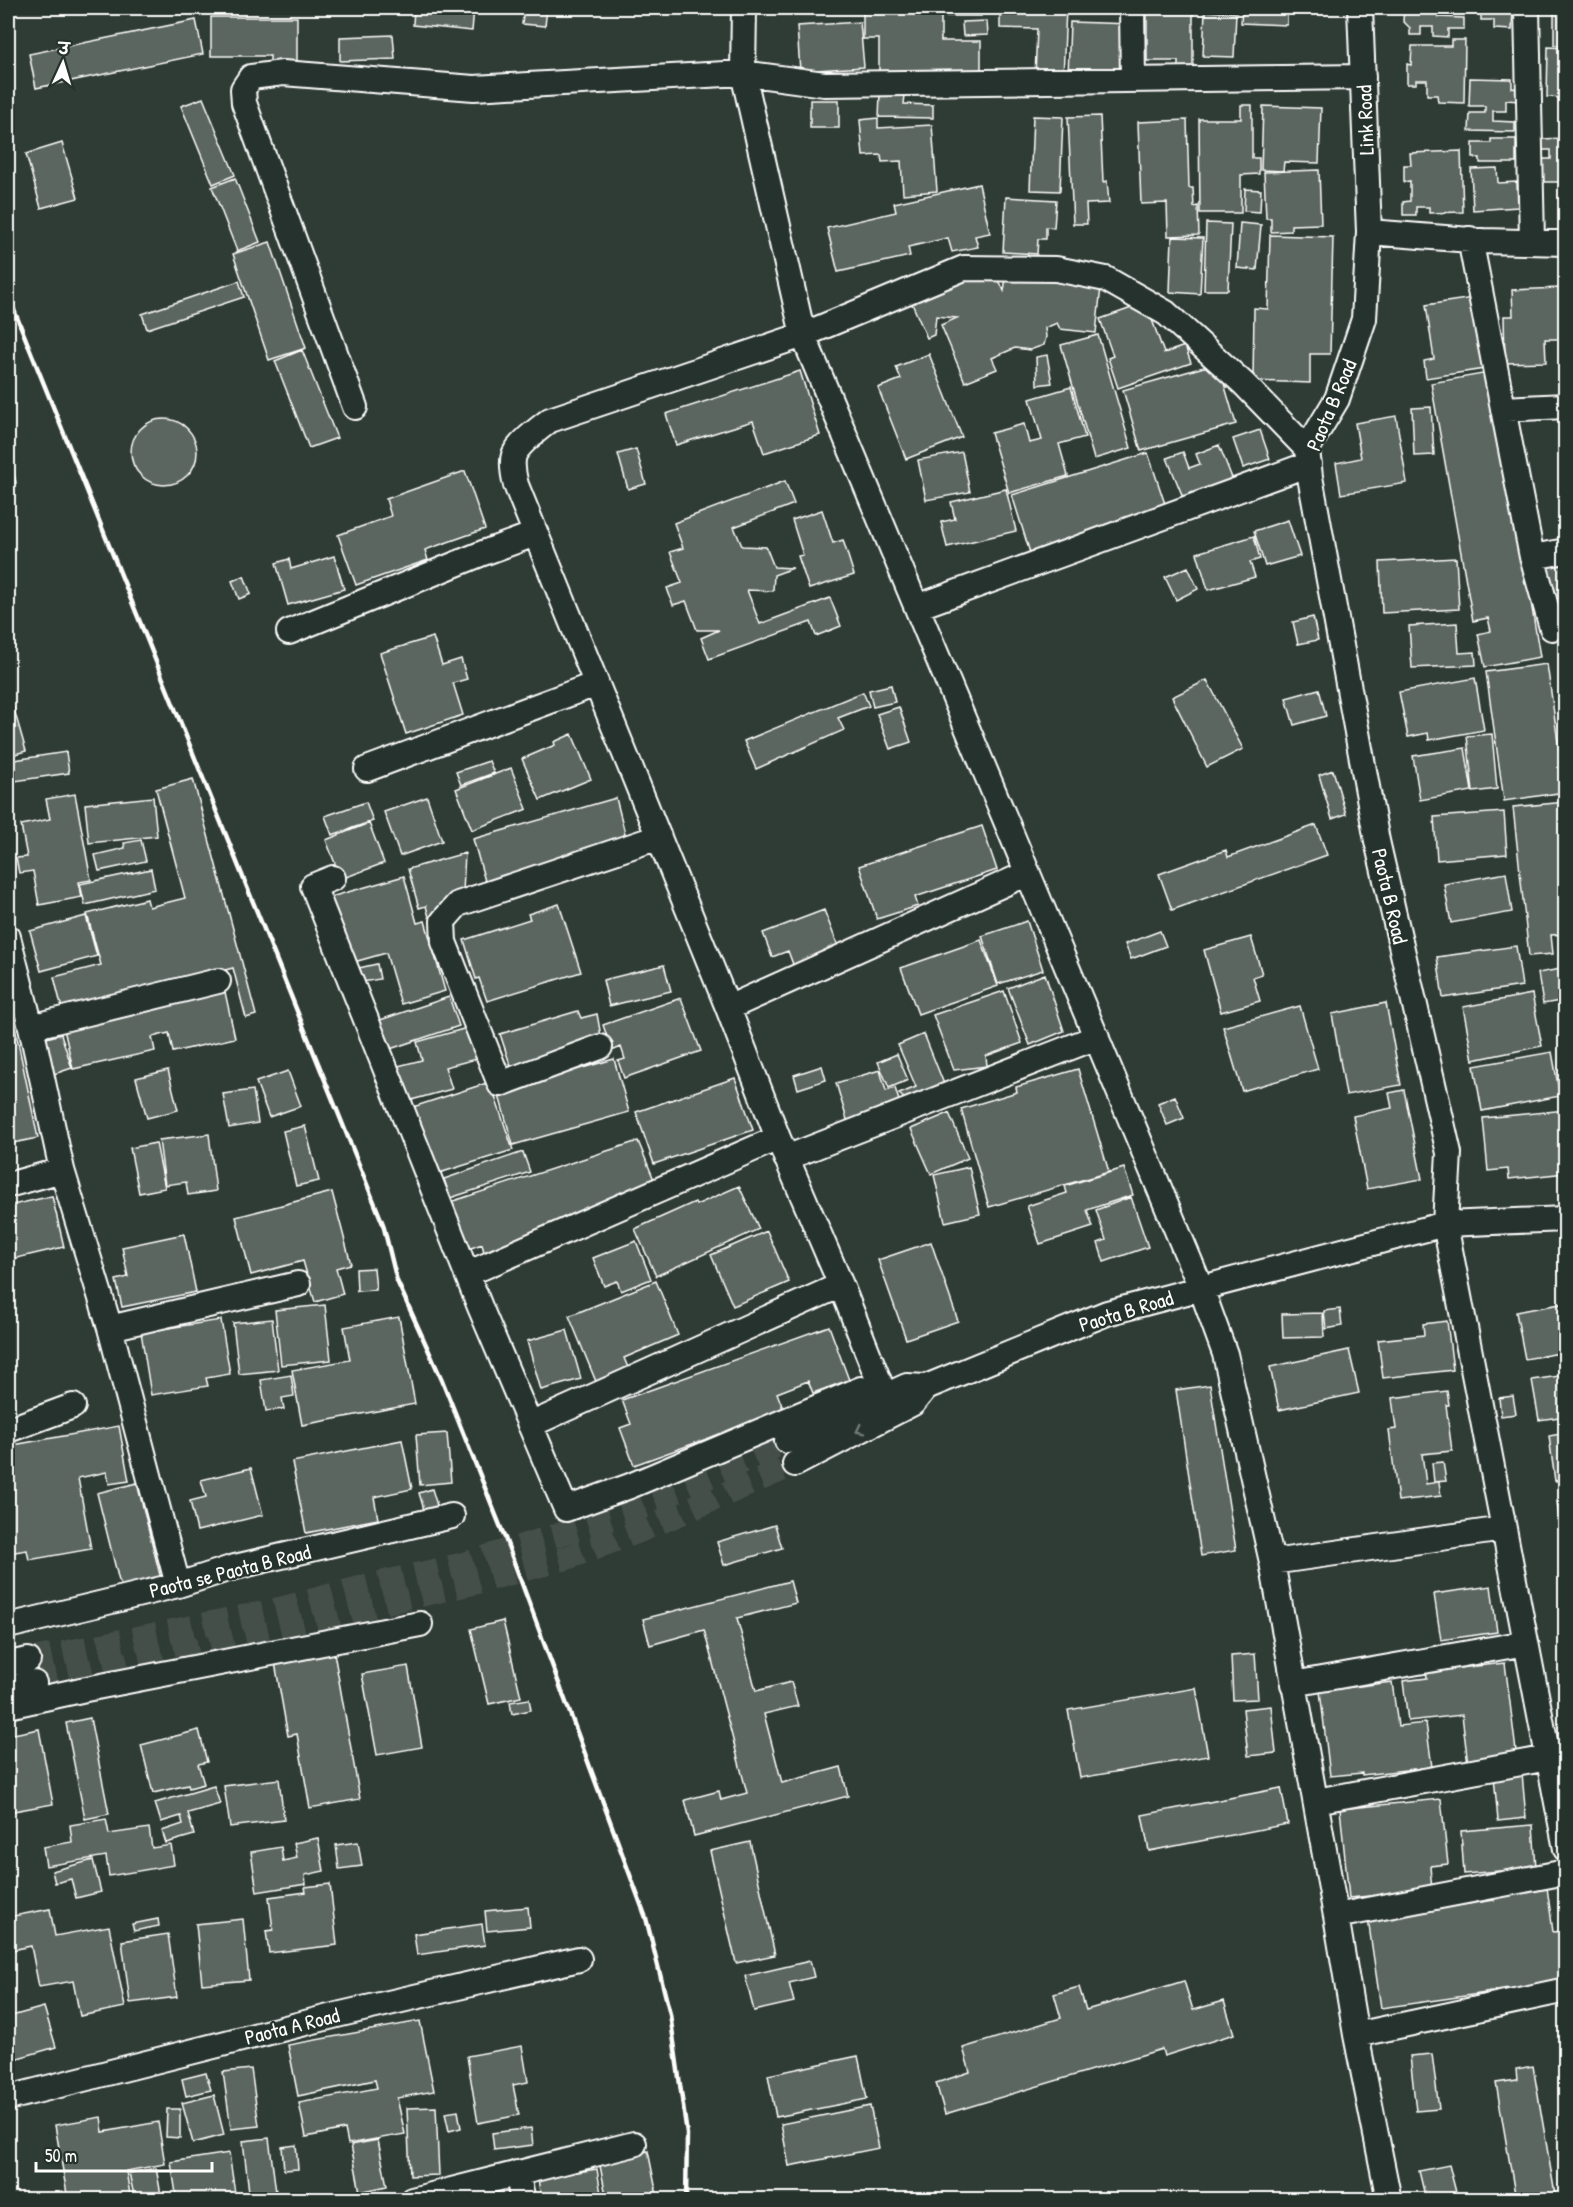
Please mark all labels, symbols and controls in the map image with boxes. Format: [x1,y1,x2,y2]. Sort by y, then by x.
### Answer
north arrow [33,33,93,93]
text: उ [56,37,71,59]
street label: Link Road [1349,85,1381,155]
street label: Paota B Road [1299,355,1363,455]
street label: Paota B Road [1365,845,1415,947]
street label: Paota B Road [1075,1283,1177,1339]
one-way arrow [856,1423,867,1434]
street label: Paota se Paota B Road [146,1537,314,1605]
street label: Paota A Road [242,2000,342,2052]
scale bar [36,2135,212,2173]
text: 50 m [45,2143,77,2168]

